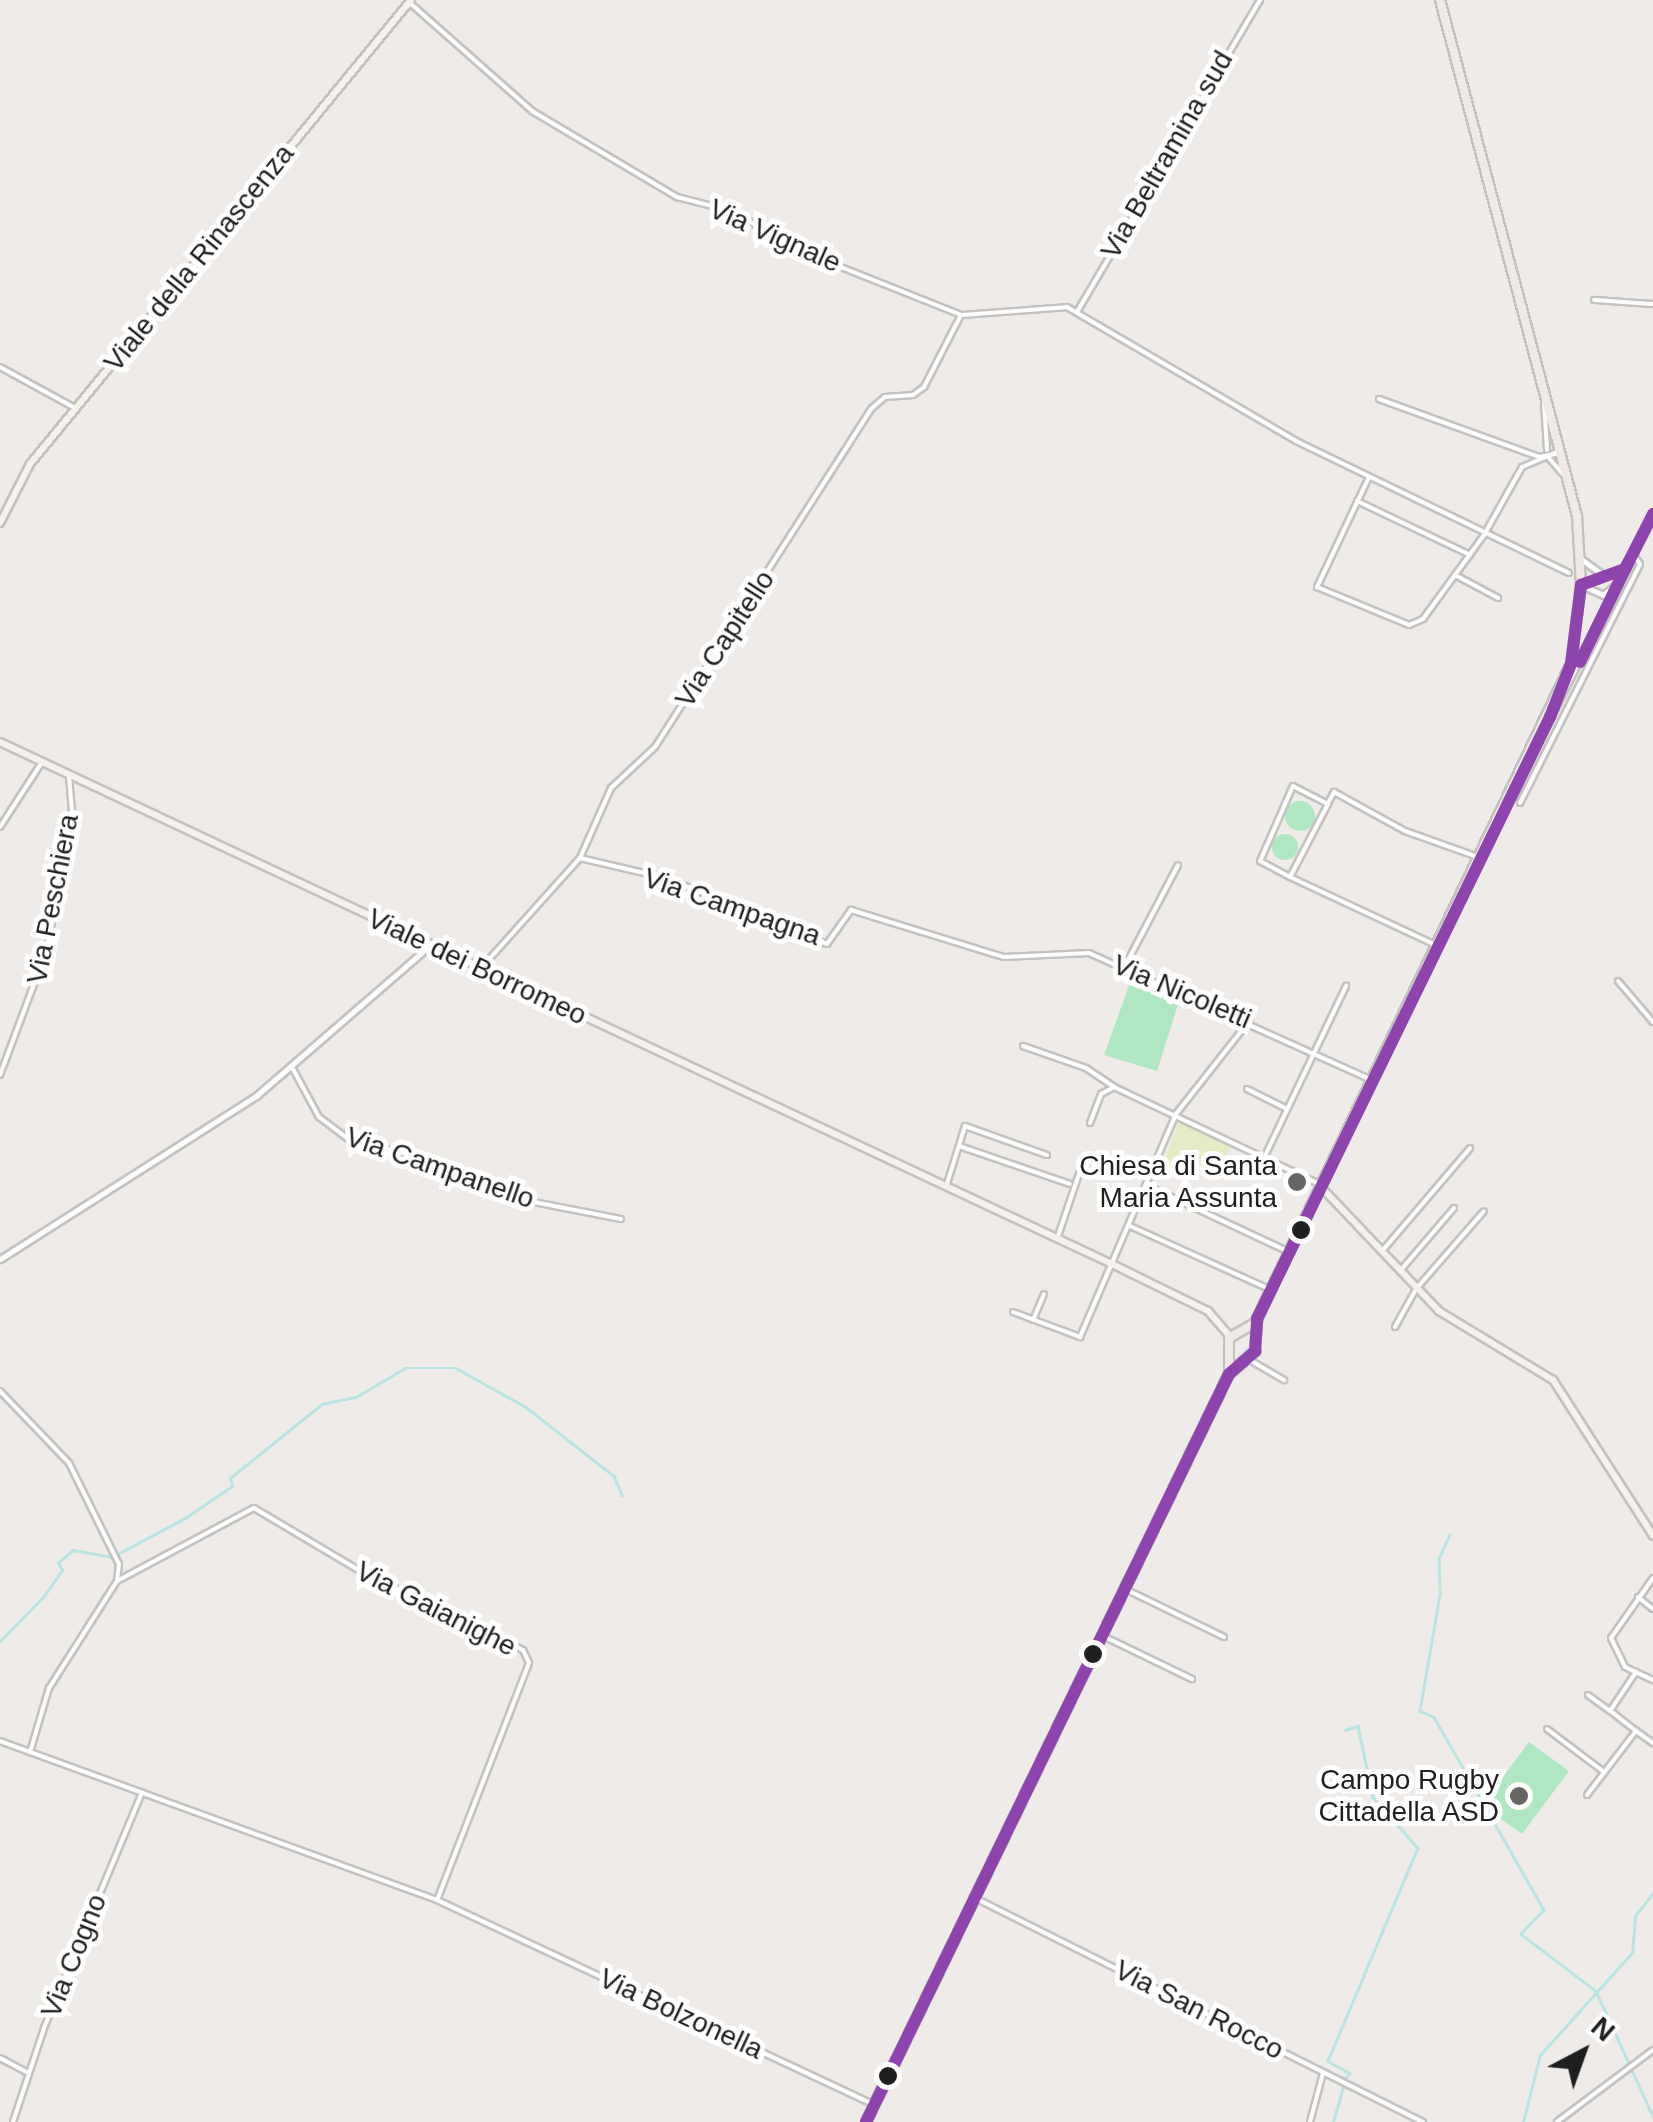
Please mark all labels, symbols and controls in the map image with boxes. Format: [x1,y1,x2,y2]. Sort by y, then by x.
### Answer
street label: Via Beltramina sud [1094,45,1240,265]
street label: Viale della Rinascenza [97,138,301,378]
street label: Via Vignale [704,192,846,280]
street label: Via Capitello [668,564,782,714]
street label: Via Peschiera [20,811,86,987]
street label: Via Campagna [639,861,825,953]
street label: Viale dei Borromeo [362,902,592,1032]
street label: Via Nicoletti [1108,948,1256,1036]
street label: Via Campanello [341,1120,539,1216]
place label: Chiesa di Santa Maria Assunta [1079,1149,1277,1215]
marker: Chiesa di Santa Maria Assunta [1286,1171,1308,1193]
unlabelled marker [1291,1220,1311,1240]
street label: Via Gaianighe [350,1554,522,1664]
unlabelled marker [1083,1644,1103,1664]
place label: Campo Rugby Cittadella ASD [1317,1763,1499,1829]
marker: Campo Rugby Cittadella ASD [1508,1785,1530,1807]
street label: Via Cogno [34,1889,114,2023]
street label: Via San Rocco [1109,1953,1289,2067]
street label: Via Bolzonella [594,1961,768,2067]
north arrow [1533,2002,1633,2102]
text: N [1585,2011,1621,2047]
unlabelled marker [878,2066,898,2086]

